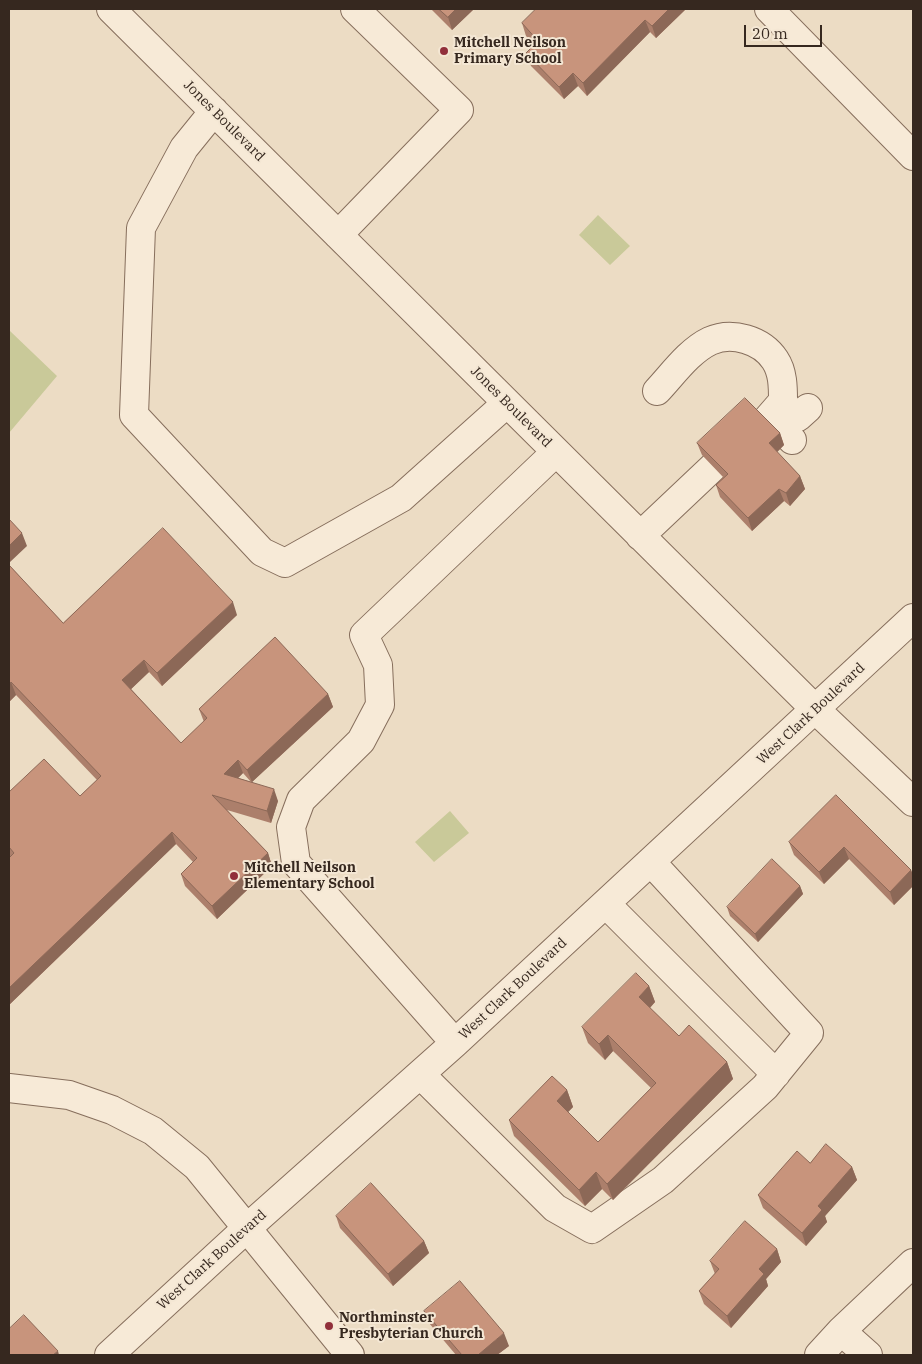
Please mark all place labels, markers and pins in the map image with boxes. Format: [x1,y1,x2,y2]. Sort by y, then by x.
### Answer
place label: Mitchell Neilson Primary School [454,35,566,68]
marker: Mitchell Neilson Primary School [438,45,450,57]
place label: Mitchell Neilson Elementary School [244,860,375,892]
marker: Mitchell Neilson Elementary School [228,870,240,882]
place label: Northminster Presbyterian Church [339,1310,483,1342]
marker: Northminster Presbyterian Church [323,1320,335,1332]

